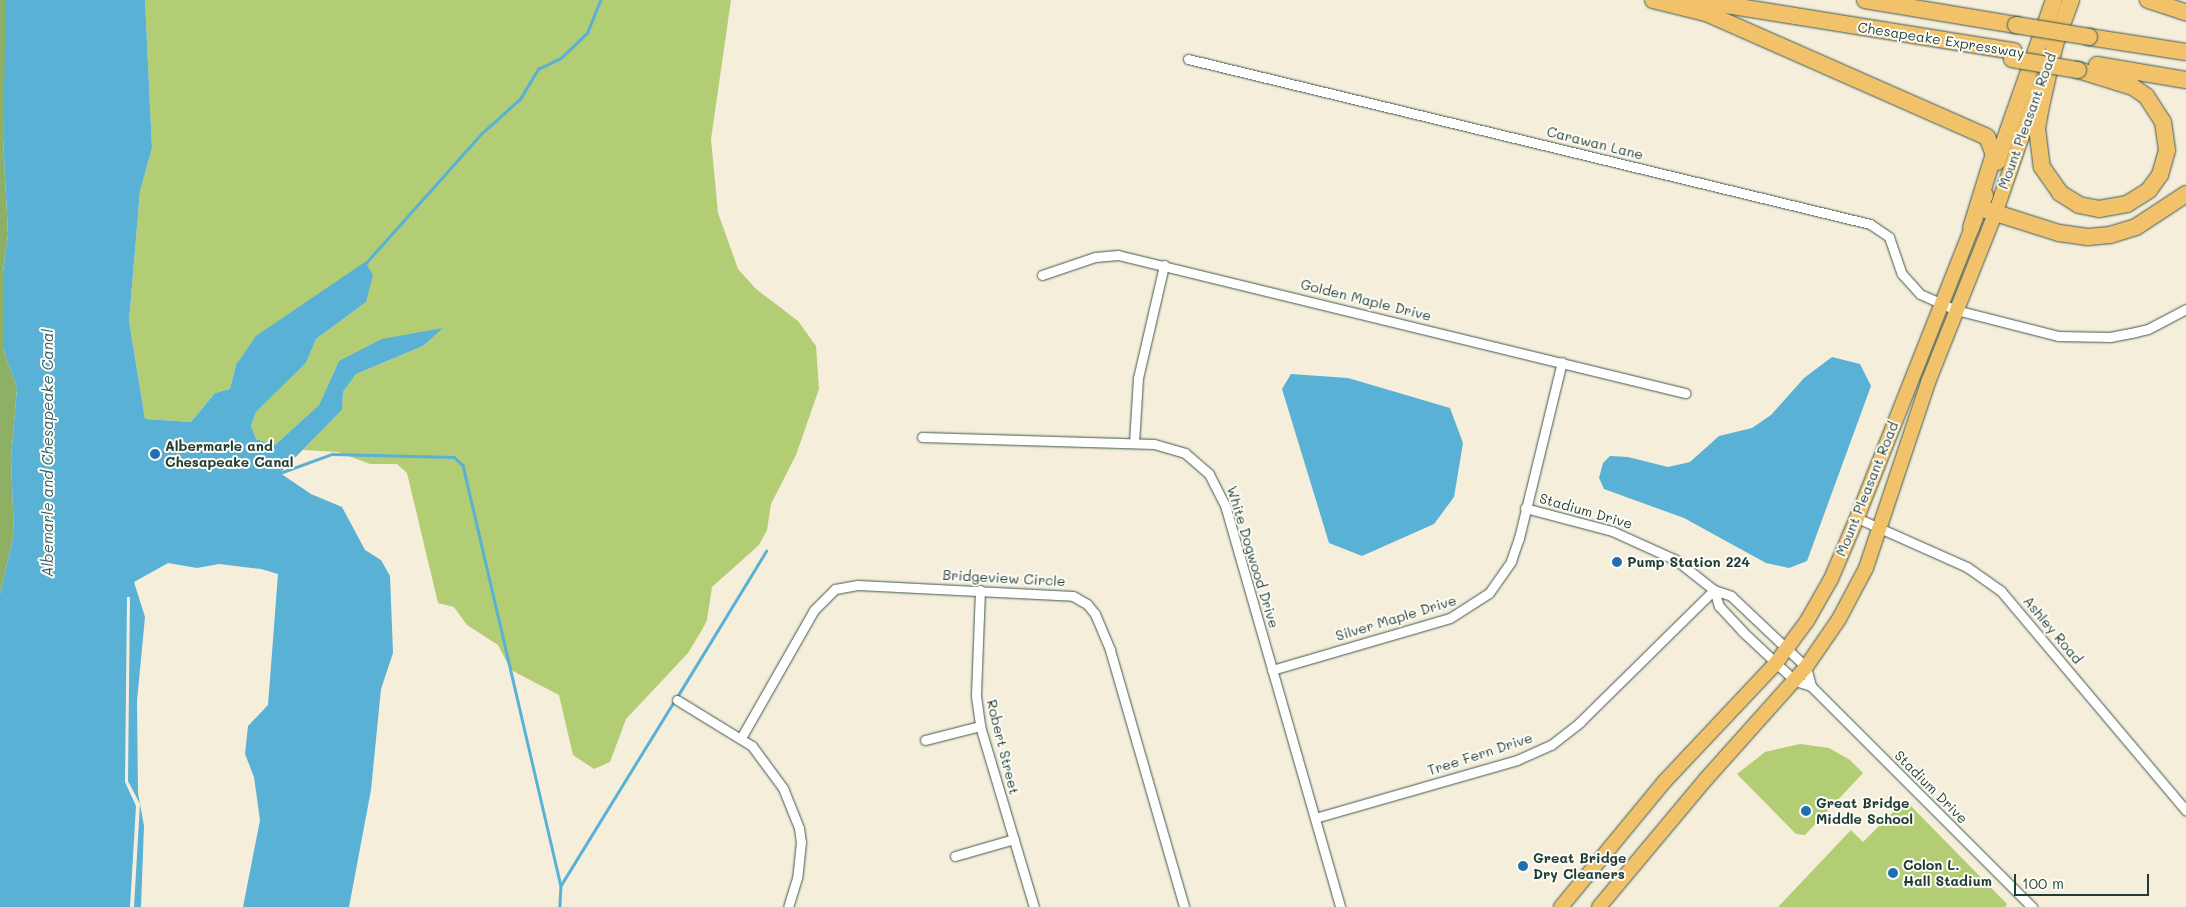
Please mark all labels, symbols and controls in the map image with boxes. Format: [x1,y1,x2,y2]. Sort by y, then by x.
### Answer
street label: Chesapeake Expressway [1856,19,2026,61]
street label: Mount Pleasant Road [1995,51,2059,191]
street label: Carawan Lane [1545,123,1645,163]
street label: Golden Maple Drive [1299,276,1433,324]
water label: Albemarle and Chesapeake Canal [39,329,57,577]
street label: Mount Pleasant Road [1832,419,1902,559]
place label: Albermarle and Chesapeake Canal [165,438,294,471]
marker: Albermarle and Chesapeake Canal [149,448,161,460]
street label: White Dogwood Drive [1223,484,1283,630]
street label: Stadium Drive [1537,490,1635,532]
place label: Pump Station 224 [1627,554,1750,570]
marker: Pump Station 224 [1611,556,1623,568]
street label: Bridgeview Circle [942,566,1066,590]
street label: Silver Maple Drive [1334,592,1458,644]
street label: Ashley Road [2020,593,2086,667]
street label: Robert Street [983,698,1023,796]
street label: Tree Fern Drive [1425,729,1535,779]
street label: Stadium Drive [1891,747,1971,827]
place label: Great Bridge Middle School [1816,795,1913,828]
marker: Great Bridge Middle School [1800,805,1812,817]
place label: Great Bridge Dry Cleaners [1533,850,1626,882]
place label: Colon L. Hall Stadium [1903,857,1992,890]
marker: Great Bridge Dry Cleaners [1517,860,1529,872]
scale bar [2016,864,2151,896]
marker: Colon L. Hall Stadium [1887,867,1899,879]
text: 100 m [2022,873,2064,893]

